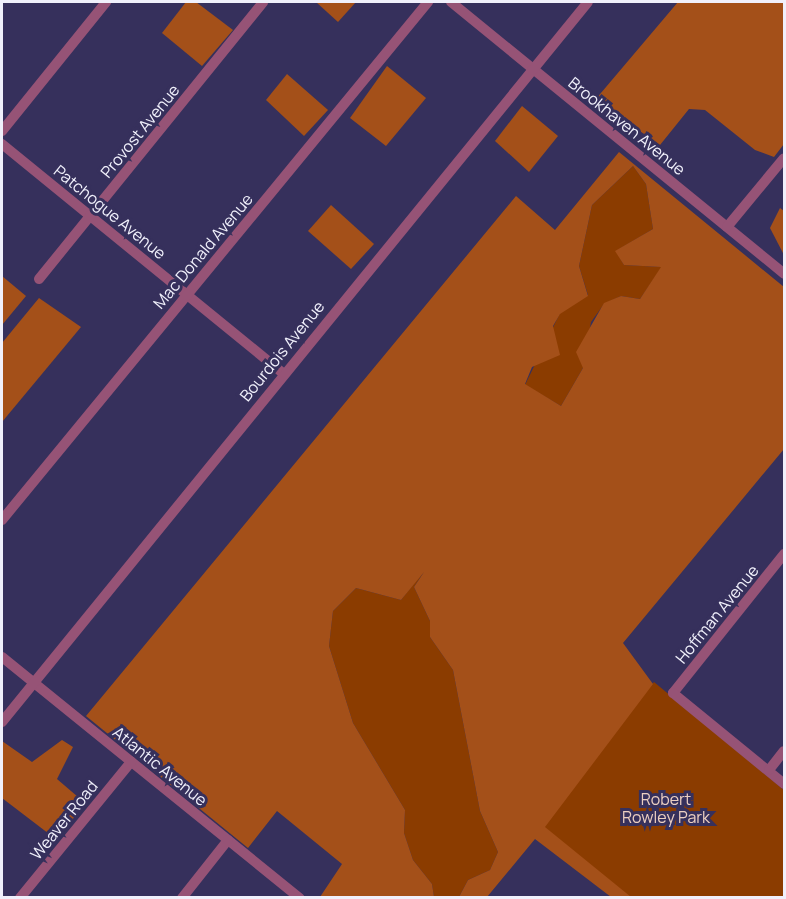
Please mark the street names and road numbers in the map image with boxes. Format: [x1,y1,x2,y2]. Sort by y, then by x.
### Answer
street label: Brookhaven Avenue [565,73,689,179]
street label: Provost Avenue [97,81,183,181]
street label: Patchogue Avenue [50,161,170,263]
street label: Mac Donald Avenue [149,190,257,312]
street label: Bourdois Avenue [236,297,328,405]
street label: Hoffman Avenue [671,561,763,667]
street label: Atlantic Avenue [109,722,211,810]
street label: Weaver Road [26,777,102,863]

